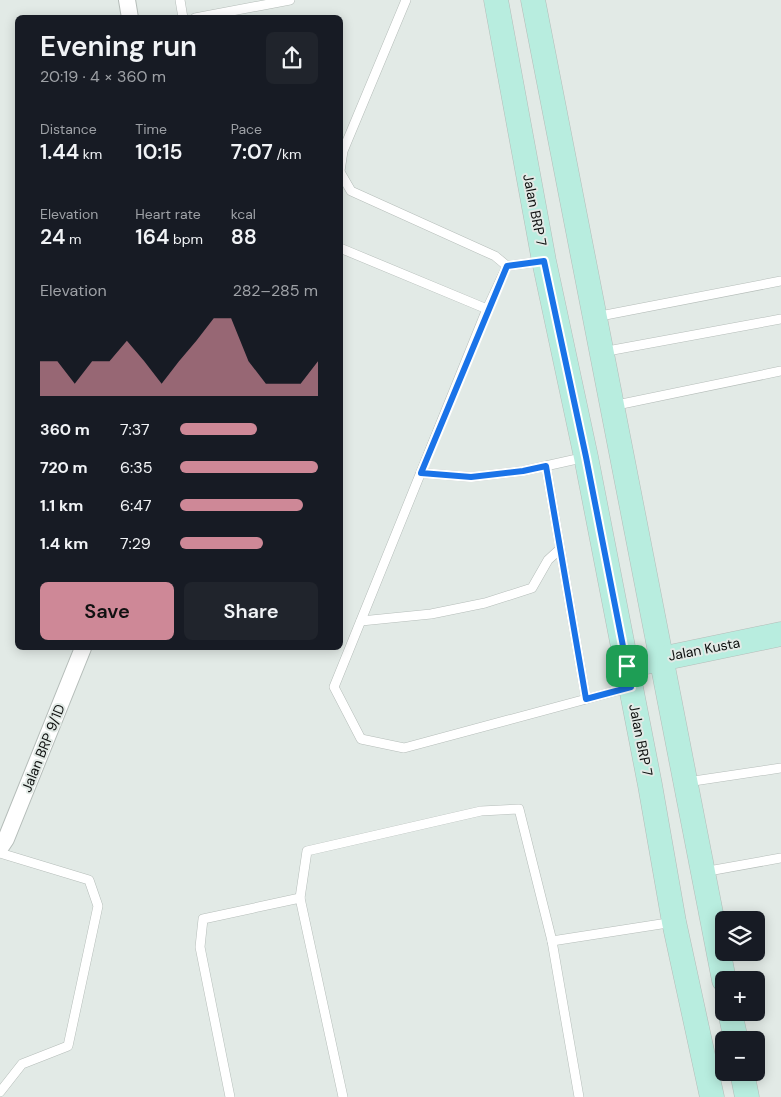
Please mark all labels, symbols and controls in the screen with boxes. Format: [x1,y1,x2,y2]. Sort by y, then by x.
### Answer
text: Evening run [40,28,197,65]
button: share [266,32,318,84]
text: 20:19 · 4 × 360 m [40,66,166,87]
text: Distance [40,120,97,138]
text: Time [135,120,167,138]
text: Pace [231,120,262,138]
text: 1.44 [40,138,79,166]
text: 10:15 [135,138,183,166]
text: 7:07 [231,138,273,166]
text: km [79,145,102,163]
text: /km [273,145,301,163]
street label: Jalan BRP 7 [519,172,551,248]
text: Elevation [40,205,98,223]
text: Heart rate [135,205,201,223]
text: kcal [231,205,256,223]
text: 24 [40,223,65,251]
text: 164 [135,223,169,251]
text: 88 [231,223,257,251]
text: m [65,230,82,248]
text: bpm [169,230,203,248]
text: Elevation [40,280,107,301]
text: 282–285 m [233,280,318,301]
text: 360 m [40,419,90,440]
text: 7:37 [120,419,150,440]
text: 720 m [40,457,88,478]
text: 6:35 [120,457,153,478]
text: 1.1 km [40,495,83,516]
text: 6:47 [120,495,152,516]
text: 1.4 km [40,533,88,554]
text: 7:29 [120,533,151,554]
button: Save [40,582,174,640]
button: Share [184,582,318,640]
street label: Jalan Kusta [666,633,742,665]
pin [606,645,648,687]
icon: arrive [613,652,641,680]
street label: Jalan BRP 9/1D [17,701,69,795]
street label: Jalan BRP 7 [625,702,657,778]
map controls [715,911,765,1081]
button: layers [715,911,765,961]
button: + [715,971,765,1021]
button: − [715,1031,765,1081]

